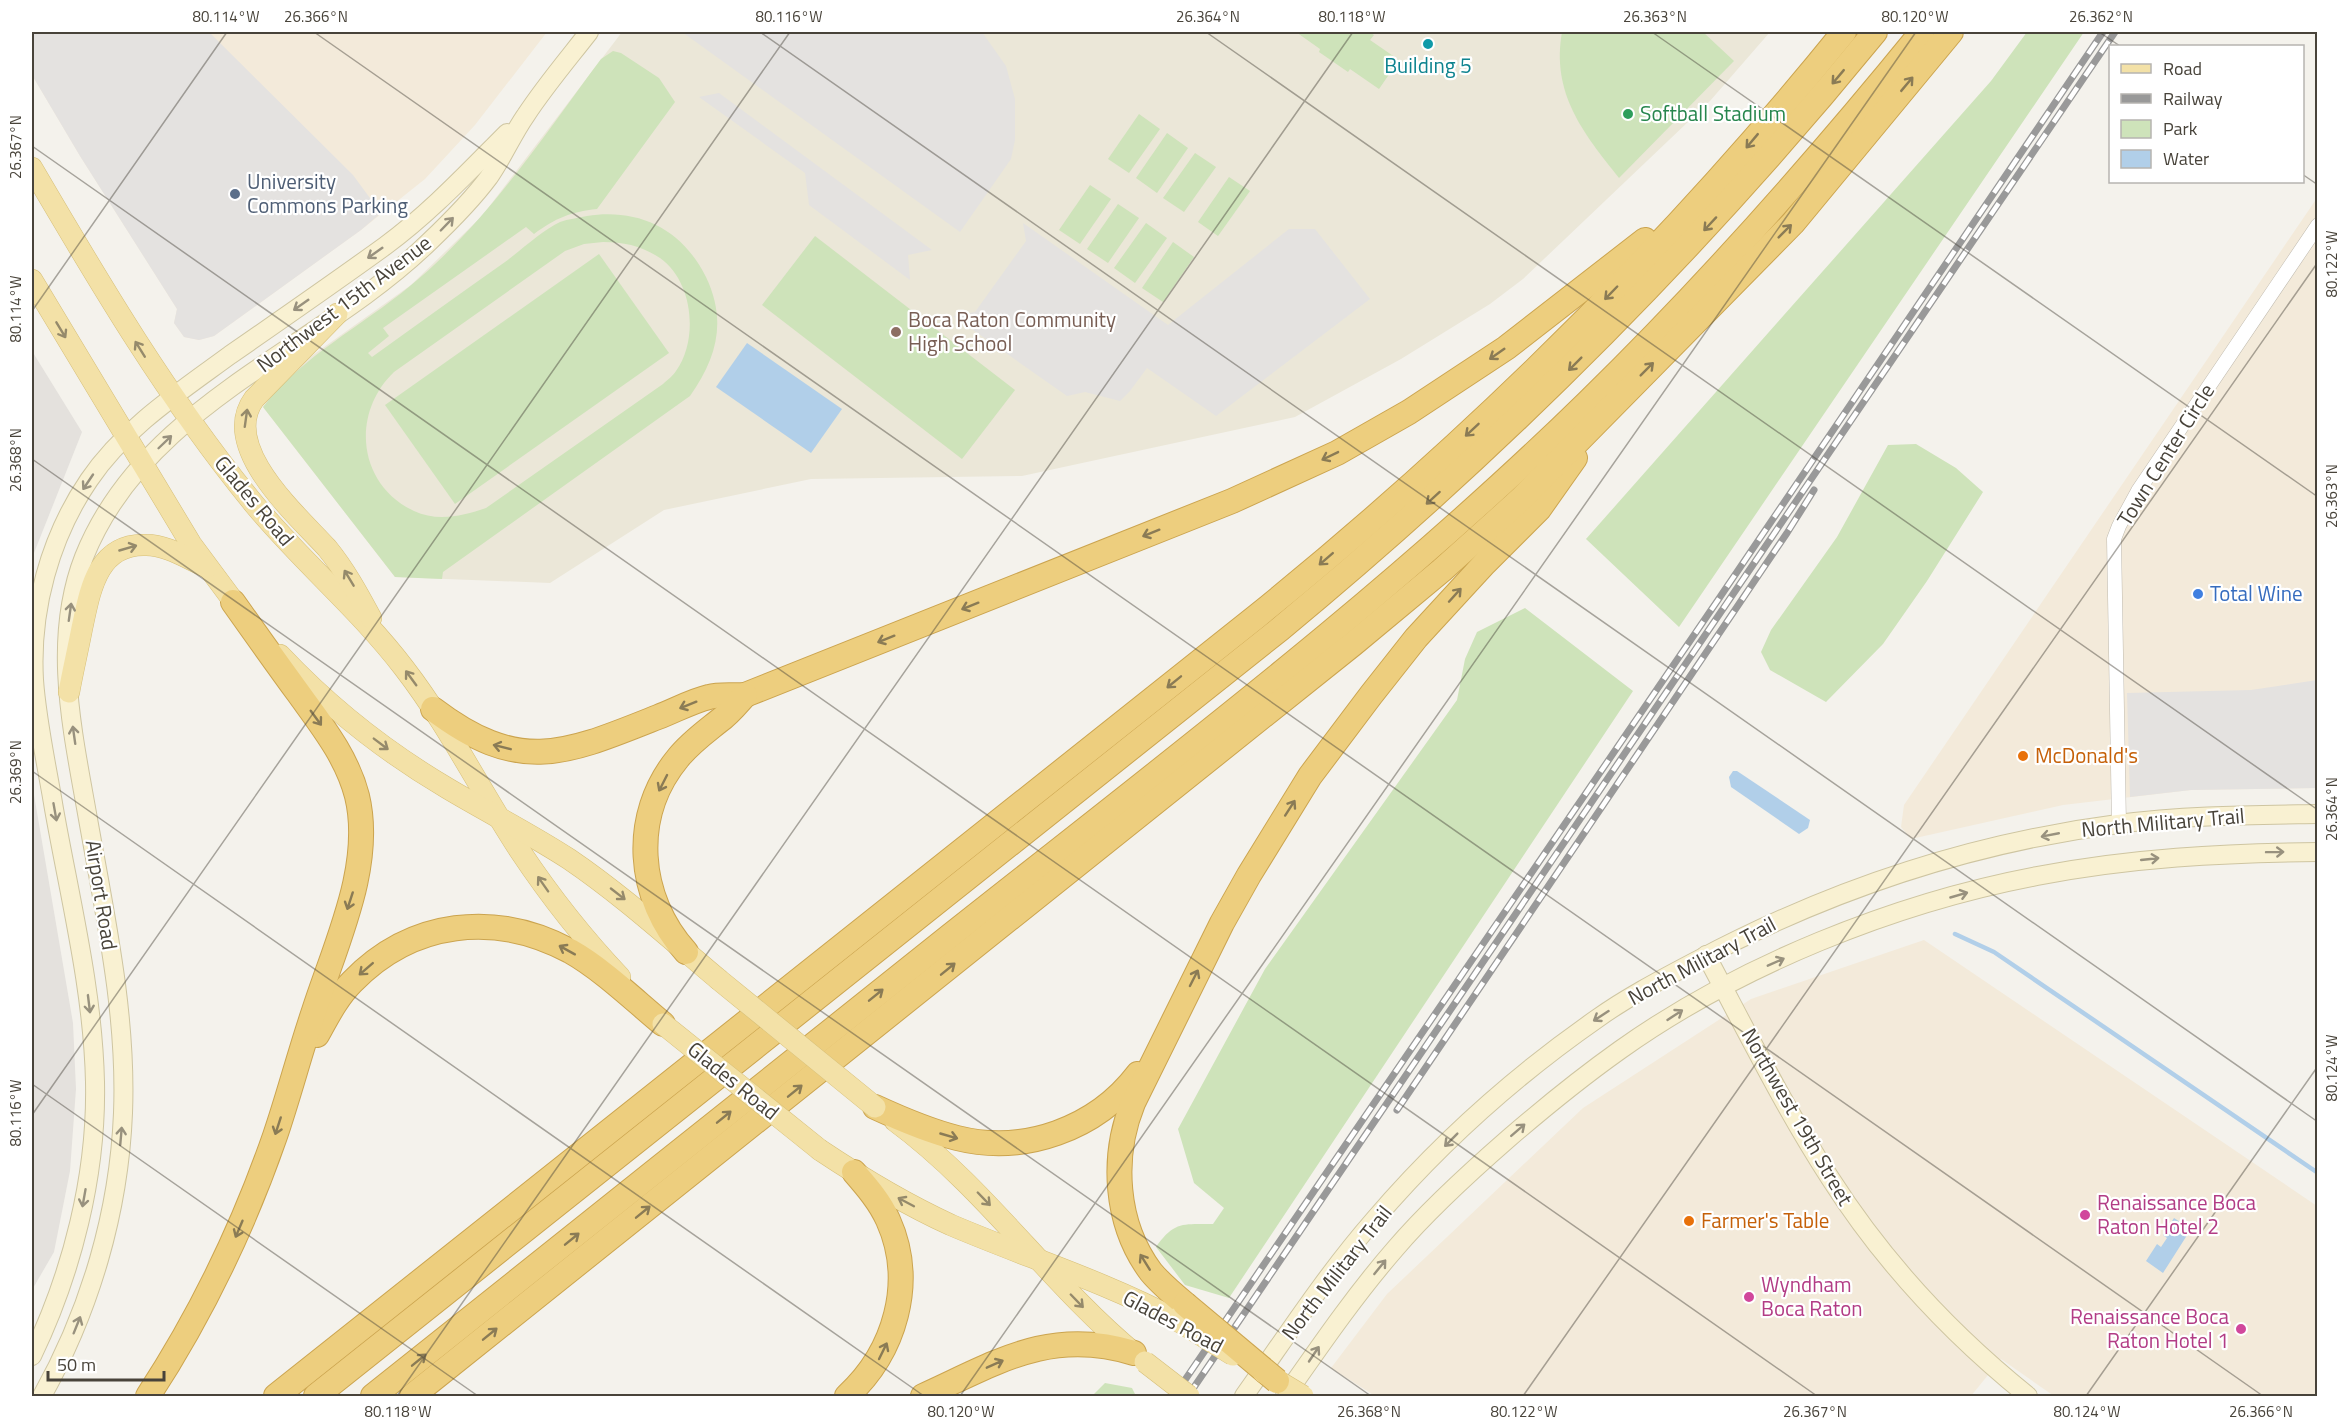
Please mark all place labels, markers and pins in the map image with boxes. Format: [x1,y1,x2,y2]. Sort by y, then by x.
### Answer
marker: Building 5 [1421,37,1435,51]
place label: Building 5 [1384,49,1472,81]
place label: Softball Stadium [1640,97,1786,129]
marker: Softball Stadium [1621,107,1635,121]
place label: University Commons Parking [247,165,408,221]
marker: University Commons Parking [228,187,242,201]
place label: Boca Raton Community High School [908,303,1116,359]
marker: Boca Raton Community High School [889,325,903,339]
place label: Total Wine [2210,577,2303,609]
marker: Total Wine [2191,587,2205,601]
place label: McDonald's [2035,739,2138,771]
marker: McDonald's [2016,749,2030,763]
place label: Renaissance Boca Raton Hotel 2 [2097,1186,2257,1242]
place label: Farmer's Table [1701,1204,1829,1236]
marker: Renaissance Boca Raton Hotel 2 [2078,1208,2092,1222]
marker: Farmer's Table [1682,1214,1696,1228]
place label: Wyndham Boca Raton [1761,1268,1863,1324]
marker: Wyndham Boca Raton [1742,1290,1756,1304]
place label: Renaissance Boca Raton Hotel 1 [2070,1300,2229,1356]
marker: Renaissance Boca Raton Hotel 1 [2234,1322,2248,1336]

